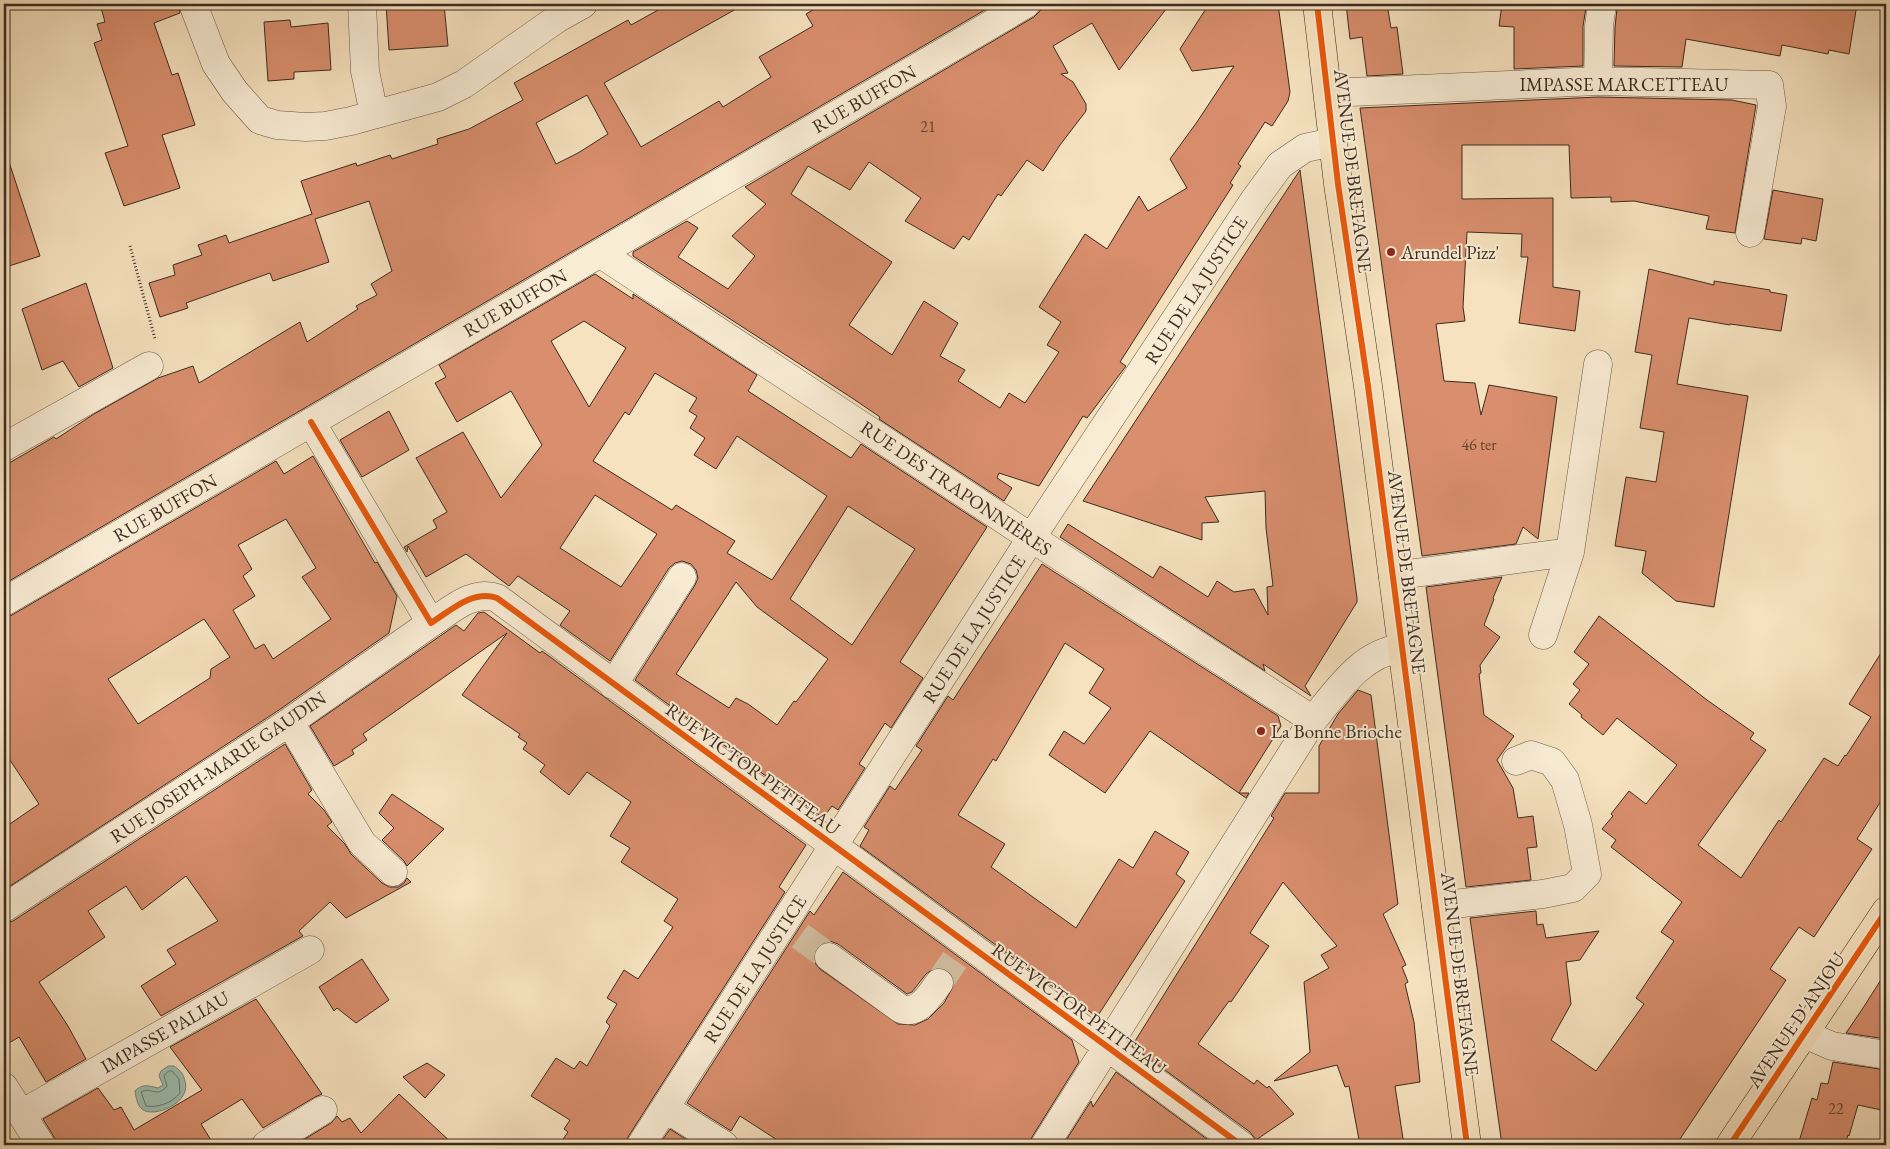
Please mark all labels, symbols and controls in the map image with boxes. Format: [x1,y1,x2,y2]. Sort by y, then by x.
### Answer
street label: RUE BUFFON [807,59,921,139]
street label: AVENUE DE BRETAGNE [1328,67,1378,275]
street label: IMPASSE MARCETTEAU [1519,72,1729,97]
house number: 21 [920,116,936,137]
street label: RUE DE LA JUSTICE [1139,211,1253,369]
place label: Arundel Pizz' [1400,240,1499,265]
marker: Arundel Pizz' [1385,246,1397,258]
street label: RUE BUFFON [458,263,572,343]
street label: RUE DES TRAPONNIÈRES [856,415,1057,561]
house number: 46 ter [1461,434,1497,455]
street label: RUE BUFFON [108,468,222,548]
street label: AVENUE DE BRETAGNE [1382,468,1432,676]
street label: RUE DE LA JUSTICE [917,550,1031,708]
street label: RUE JOSEPH-MARIE GAUDIN [105,685,331,849]
street label: RUE VICTOR PETITEAU [661,697,845,841]
place label: La Bonne Brioche [1271,719,1402,744]
marker: La Bonne Brioche [1255,725,1267,737]
street label: AVENUE DE BRETAGNE [1435,870,1485,1078]
street label: RUE DE LA JUSTICE [698,890,812,1048]
street label: RUE VICTOR PETITEAU [987,937,1171,1081]
street label: AVENUE D'ANJOU [1741,947,1851,1094]
street label: IMPASSE PALIAU [96,985,234,1079]
house number: 22 [1828,1098,1844,1119]

